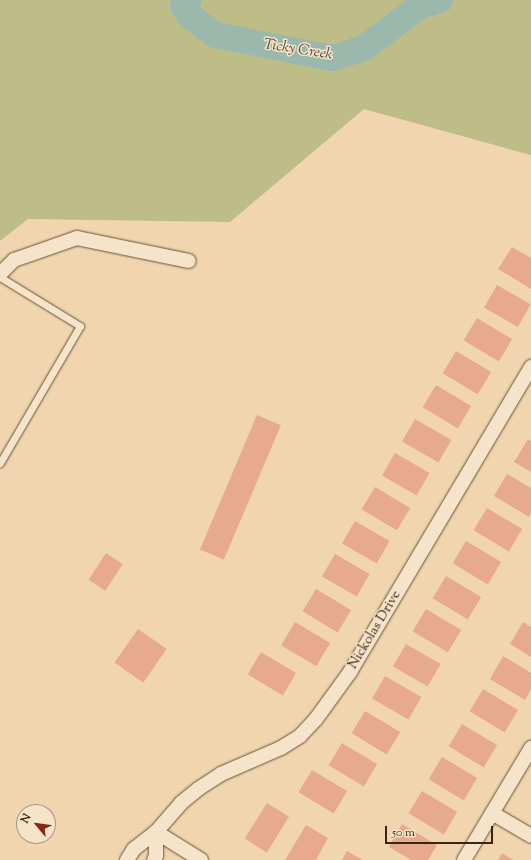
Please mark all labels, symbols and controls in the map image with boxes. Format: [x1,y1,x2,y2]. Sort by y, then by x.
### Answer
water label: Ticky Creek [262,36,334,64]
street label: Nickolas Drive [345,588,405,672]
north arrow [16,804,56,844]
text: N [17,811,36,826]
scale bar [387,818,495,844]
text: 50 m [392,824,415,842]

